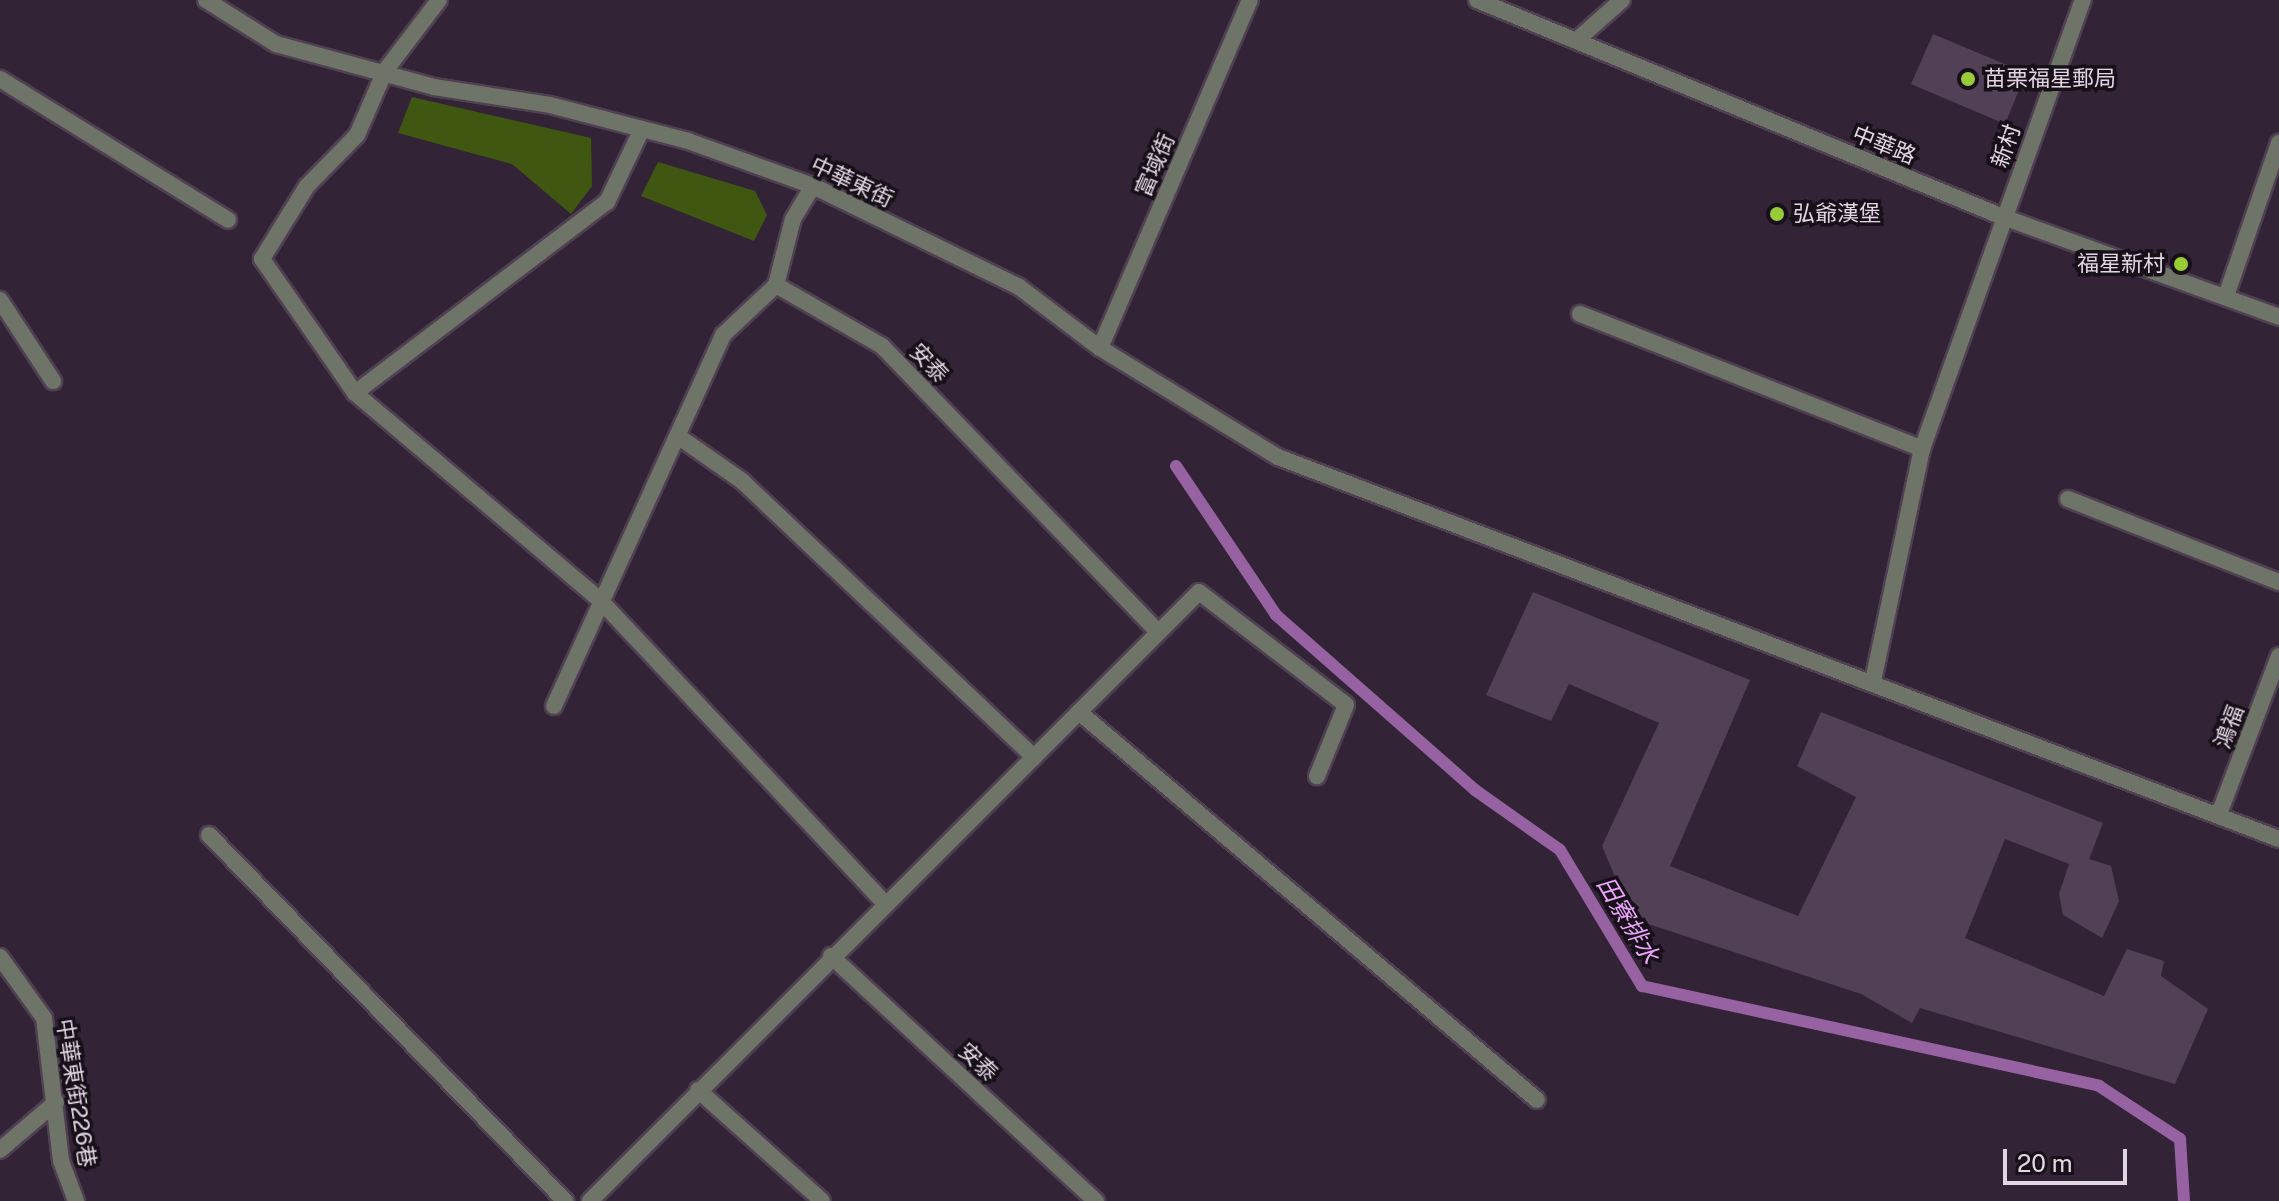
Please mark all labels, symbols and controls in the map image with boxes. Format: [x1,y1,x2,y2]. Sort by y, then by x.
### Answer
place label: 苗栗福星郵局 [1984,66,2116,92]
marker: 苗栗福星郵局 [1959,70,1977,88]
street label: 中華路 [1848,120,1920,170]
street label: 新村 [1986,121,2026,171]
street label: 富域街 [1130,129,1180,201]
street label: 中華東街 [807,151,897,213]
place label: 弘爺漢堡 [1793,201,1881,227]
marker: 弘爺漢堡 [1768,205,1786,223]
place label: 福星新村 [2077,251,2165,277]
marker: 福星新村 [2172,255,2190,273]
street label: 安泰 [904,338,954,388]
street label: 鴻福 [2209,702,2249,752]
water label: 田寮排水 [1591,871,1665,969]
street label: 中華東街226巷 [51,1017,101,1169]
street label: 安泰 [953,1037,1003,1087]
scale bar [2007,1133,2131,1183]
text: 20 m [2017,1149,2073,1177]

